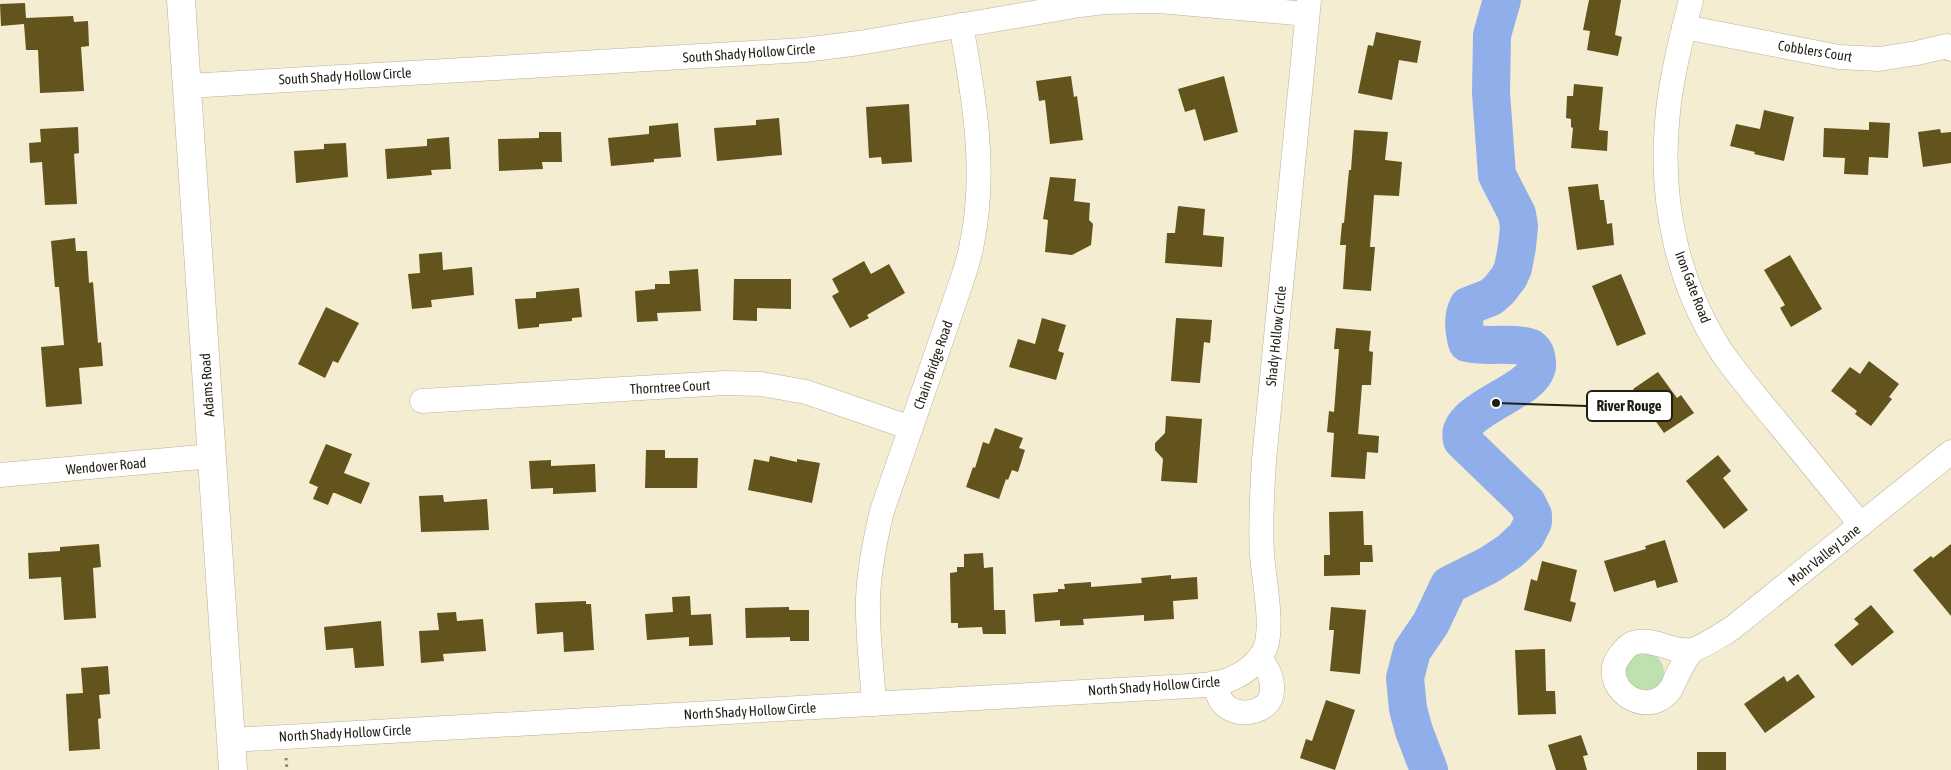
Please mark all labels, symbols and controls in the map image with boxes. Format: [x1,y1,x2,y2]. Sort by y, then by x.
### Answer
street label: Cobblers Court [1777,37,1853,65]
street label: South Shady Hollow Circle [682,40,816,66]
street label: South Shady Hollow Circle [278,65,412,87]
street label: Iron Gate Road [1672,249,1714,325]
street label: Shady Hollow Circle [1263,285,1289,387]
street label: Chain Bridge Road [910,318,956,412]
street label: Adams Road [197,353,217,417]
street label: Thorntree Court [629,377,711,397]
callout: River Rouge [1587,391,1672,421]
text: River Rouge [1596,397,1662,414]
street label: Wendover Road [65,455,147,477]
street label: Mohr Valley Lane [1785,521,1863,589]
street label: North Shady Hollow Circle [1087,673,1221,699]
street label: North Shady Hollow Circle [683,700,817,722]
street label: North Shady Hollow Circle [278,722,412,744]

